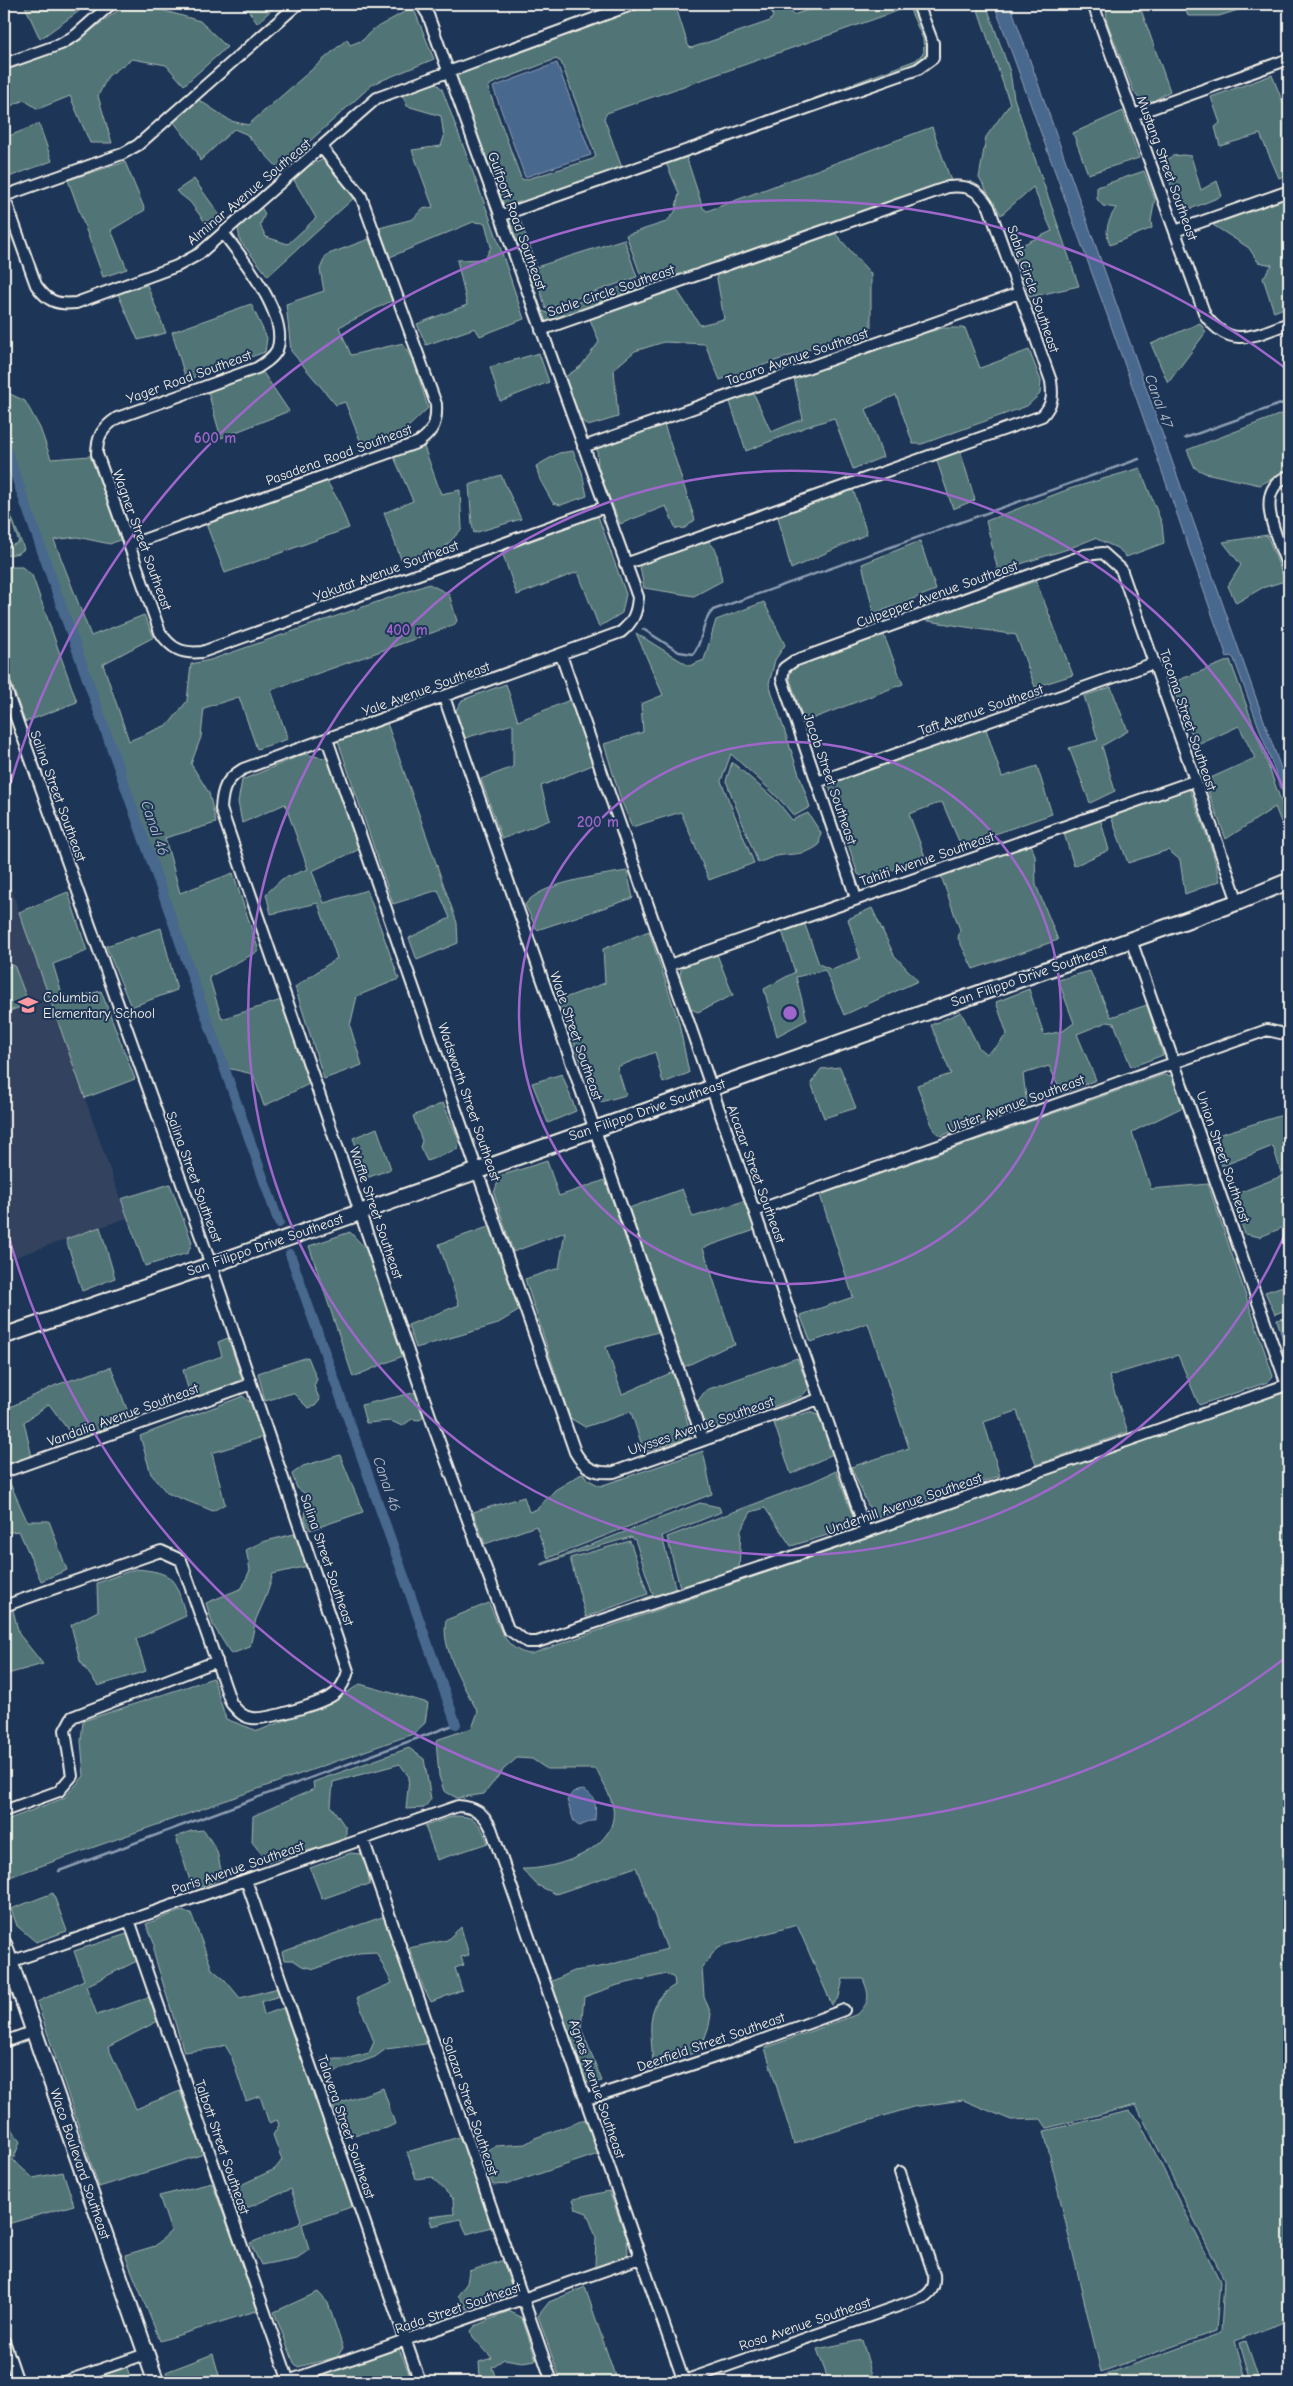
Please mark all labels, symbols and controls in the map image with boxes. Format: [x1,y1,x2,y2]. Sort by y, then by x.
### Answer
street label: Mustang Street Southeast [1133,93,1201,244]
street label: Alminar Avenue Southeast [184,135,315,249]
street label: Gulfport Road Southeast [484,149,550,293]
street label: Sable Circle Southeast [1003,223,1063,356]
street label: Sable Circle Southeast [545,261,678,321]
street label: Tacaro Avenue Southeast [723,324,872,389]
street label: Yager Road Southeast [124,346,255,408]
water label: Canal 47 [1141,372,1178,432]
street label: Pasadena Road Southeast [264,420,415,489]
text: 600 m [194,429,236,447]
street label: Wagner Street Southeast [109,467,176,614]
street label: Yakutat Avenue Southeast [311,536,462,605]
street label: Culpepper Avenue Southeast [854,557,1021,631]
text: 400 m [386,621,428,639]
street label: Tacoma Street Southeast [1156,647,1221,794]
street label: Yale Avenue Southeast [360,658,493,720]
street label: Taft Avenue Southeast [916,680,1047,739]
street label: Jacob Street Southeast [800,711,861,848]
street label: Salina Street Southeast [26,728,90,865]
water label: Canal 46 [137,798,173,858]
text: 200 m [577,813,619,831]
street label: Tahiti Avenue Southeast [858,828,997,890]
street label: San Filippo Drive Southeast [948,941,1110,1011]
street label: Wade Street Southeast [546,969,606,1104]
place label: Columbia Elementary School [43,989,155,1022]
school or university icon: Columbia Elementary School [17,994,39,1016]
centre of rings [781,1004,799,1022]
street label: Wadsworth Street Southeast [434,1021,504,1184]
street label: Ulster Avenue Southeast [945,1071,1088,1137]
street label: San Filippo Drive Southeast [566,1075,728,1145]
street label: Union Street Southeast [1192,1089,1254,1226]
street label: Alcazar Street Southeast [723,1103,789,1246]
street label: Salina Street Southeast [162,1109,226,1246]
street label: Waffle Street Southeast [345,1145,407,1282]
street label: San Filippo Drive Southeast [184,1210,346,1280]
street label: Vandalia Avenue Southeast [45,1379,202,1450]
street label: Ulysses Avenue Southeast [626,1393,777,1459]
water label: Canal 46 [369,1454,405,1514]
street label: Underhill Avenue Southeast [824,1469,985,1539]
street label: Salina Street Southeast [296,1492,358,1629]
street label: Paris Avenue Southeast [170,1837,307,1899]
street label: Deerfield Street Southeast [635,2008,788,2075]
street label: Agnes Avenue Southeast [565,2017,629,2162]
street label: Salazar Street Southeast [438,2034,502,2179]
street label: Talavera Street Southeast [313,2053,379,2202]
street label: Talbott Street Southeast [191,2077,253,2218]
street label: Waco Boulevard Southeast [46,2086,114,2243]
street label: Rada Street Southeast [393,2278,524,2338]
street label: Rosa Avenue Southeast [737,2293,874,2355]

